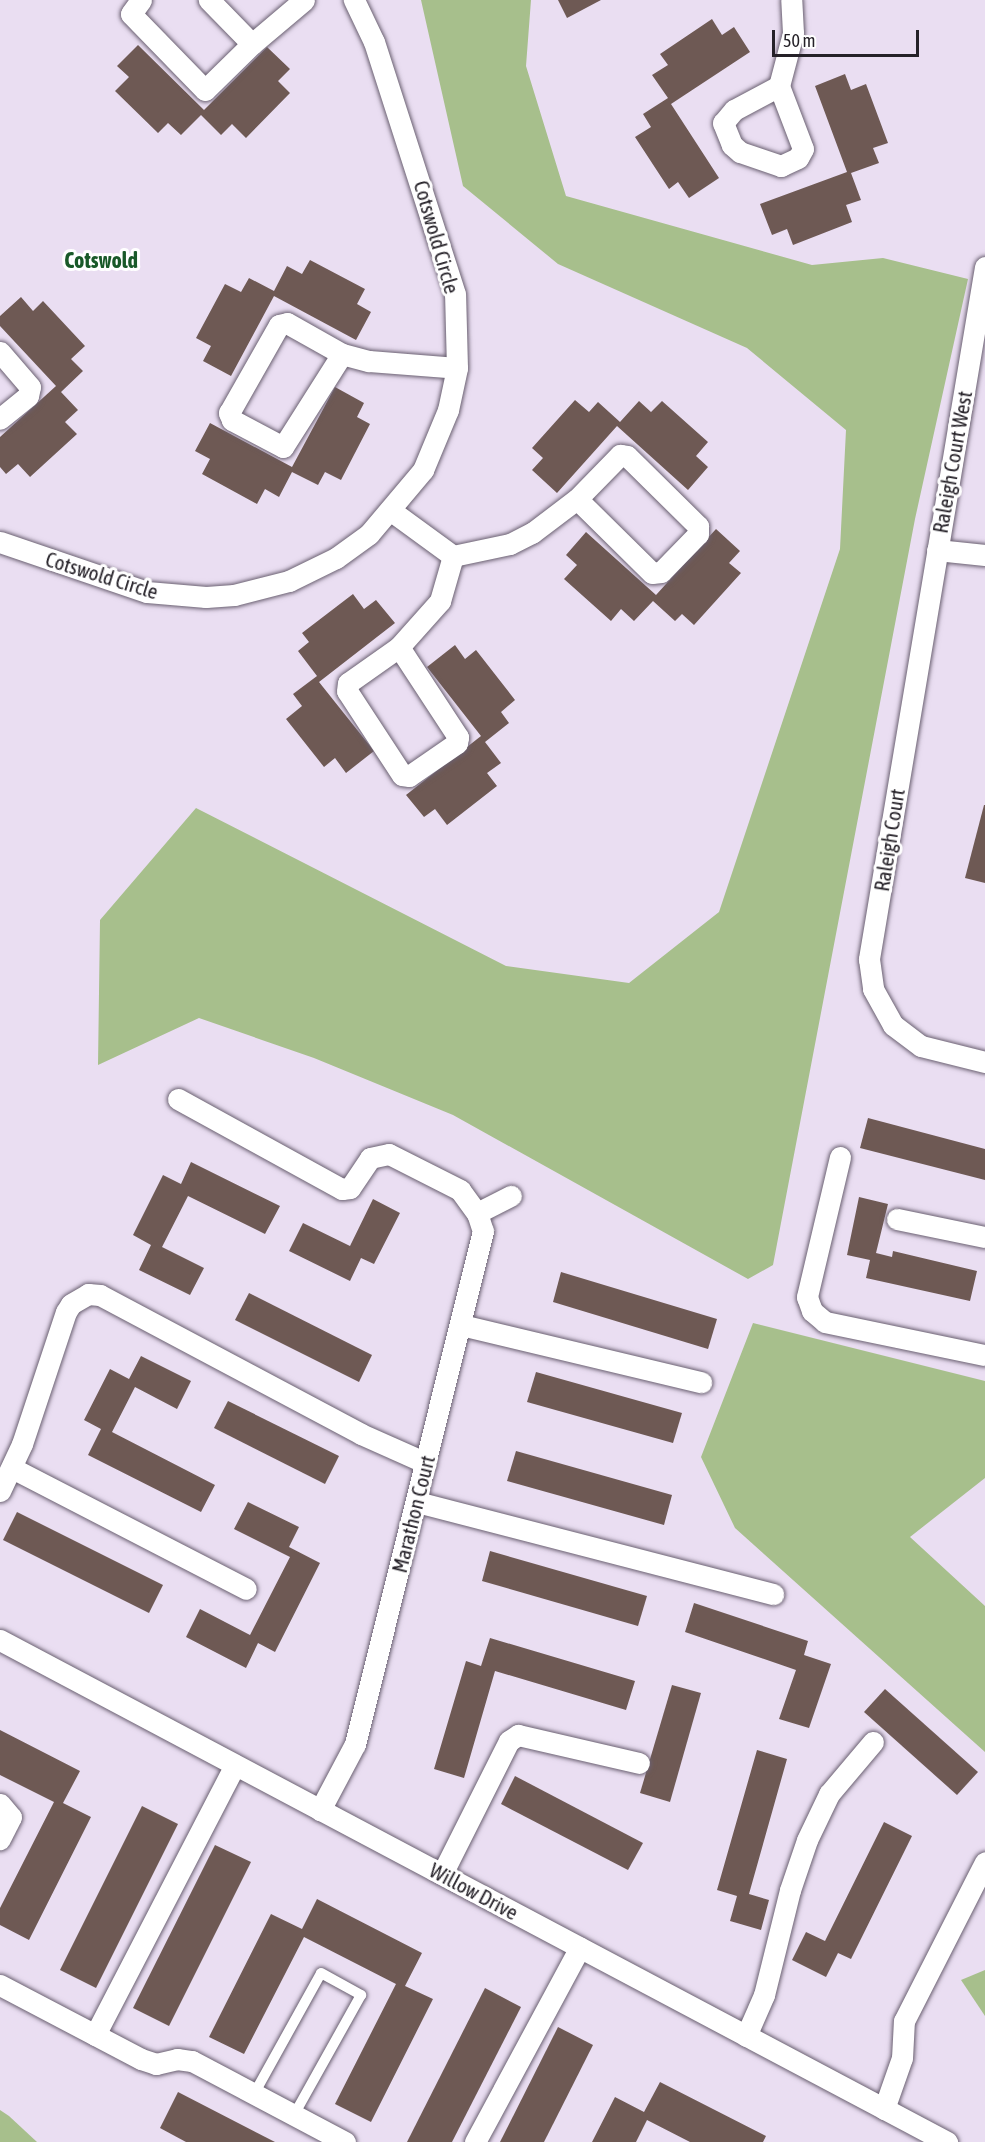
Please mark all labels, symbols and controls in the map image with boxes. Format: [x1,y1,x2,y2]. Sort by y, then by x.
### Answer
scale bar [775,18,922,56]
text: 50 m [783,30,815,51]
street label: Cotswold Circle [409,178,465,296]
district label: Cotswold [64,248,138,274]
street label: Raleigh Court West [927,389,977,535]
street label: Cotswold Circle [43,546,161,604]
street label: Raleigh Court [868,787,910,893]
street label: Marathon Court [386,1453,440,1575]
street label: Willow Drive [425,1857,523,1925]

